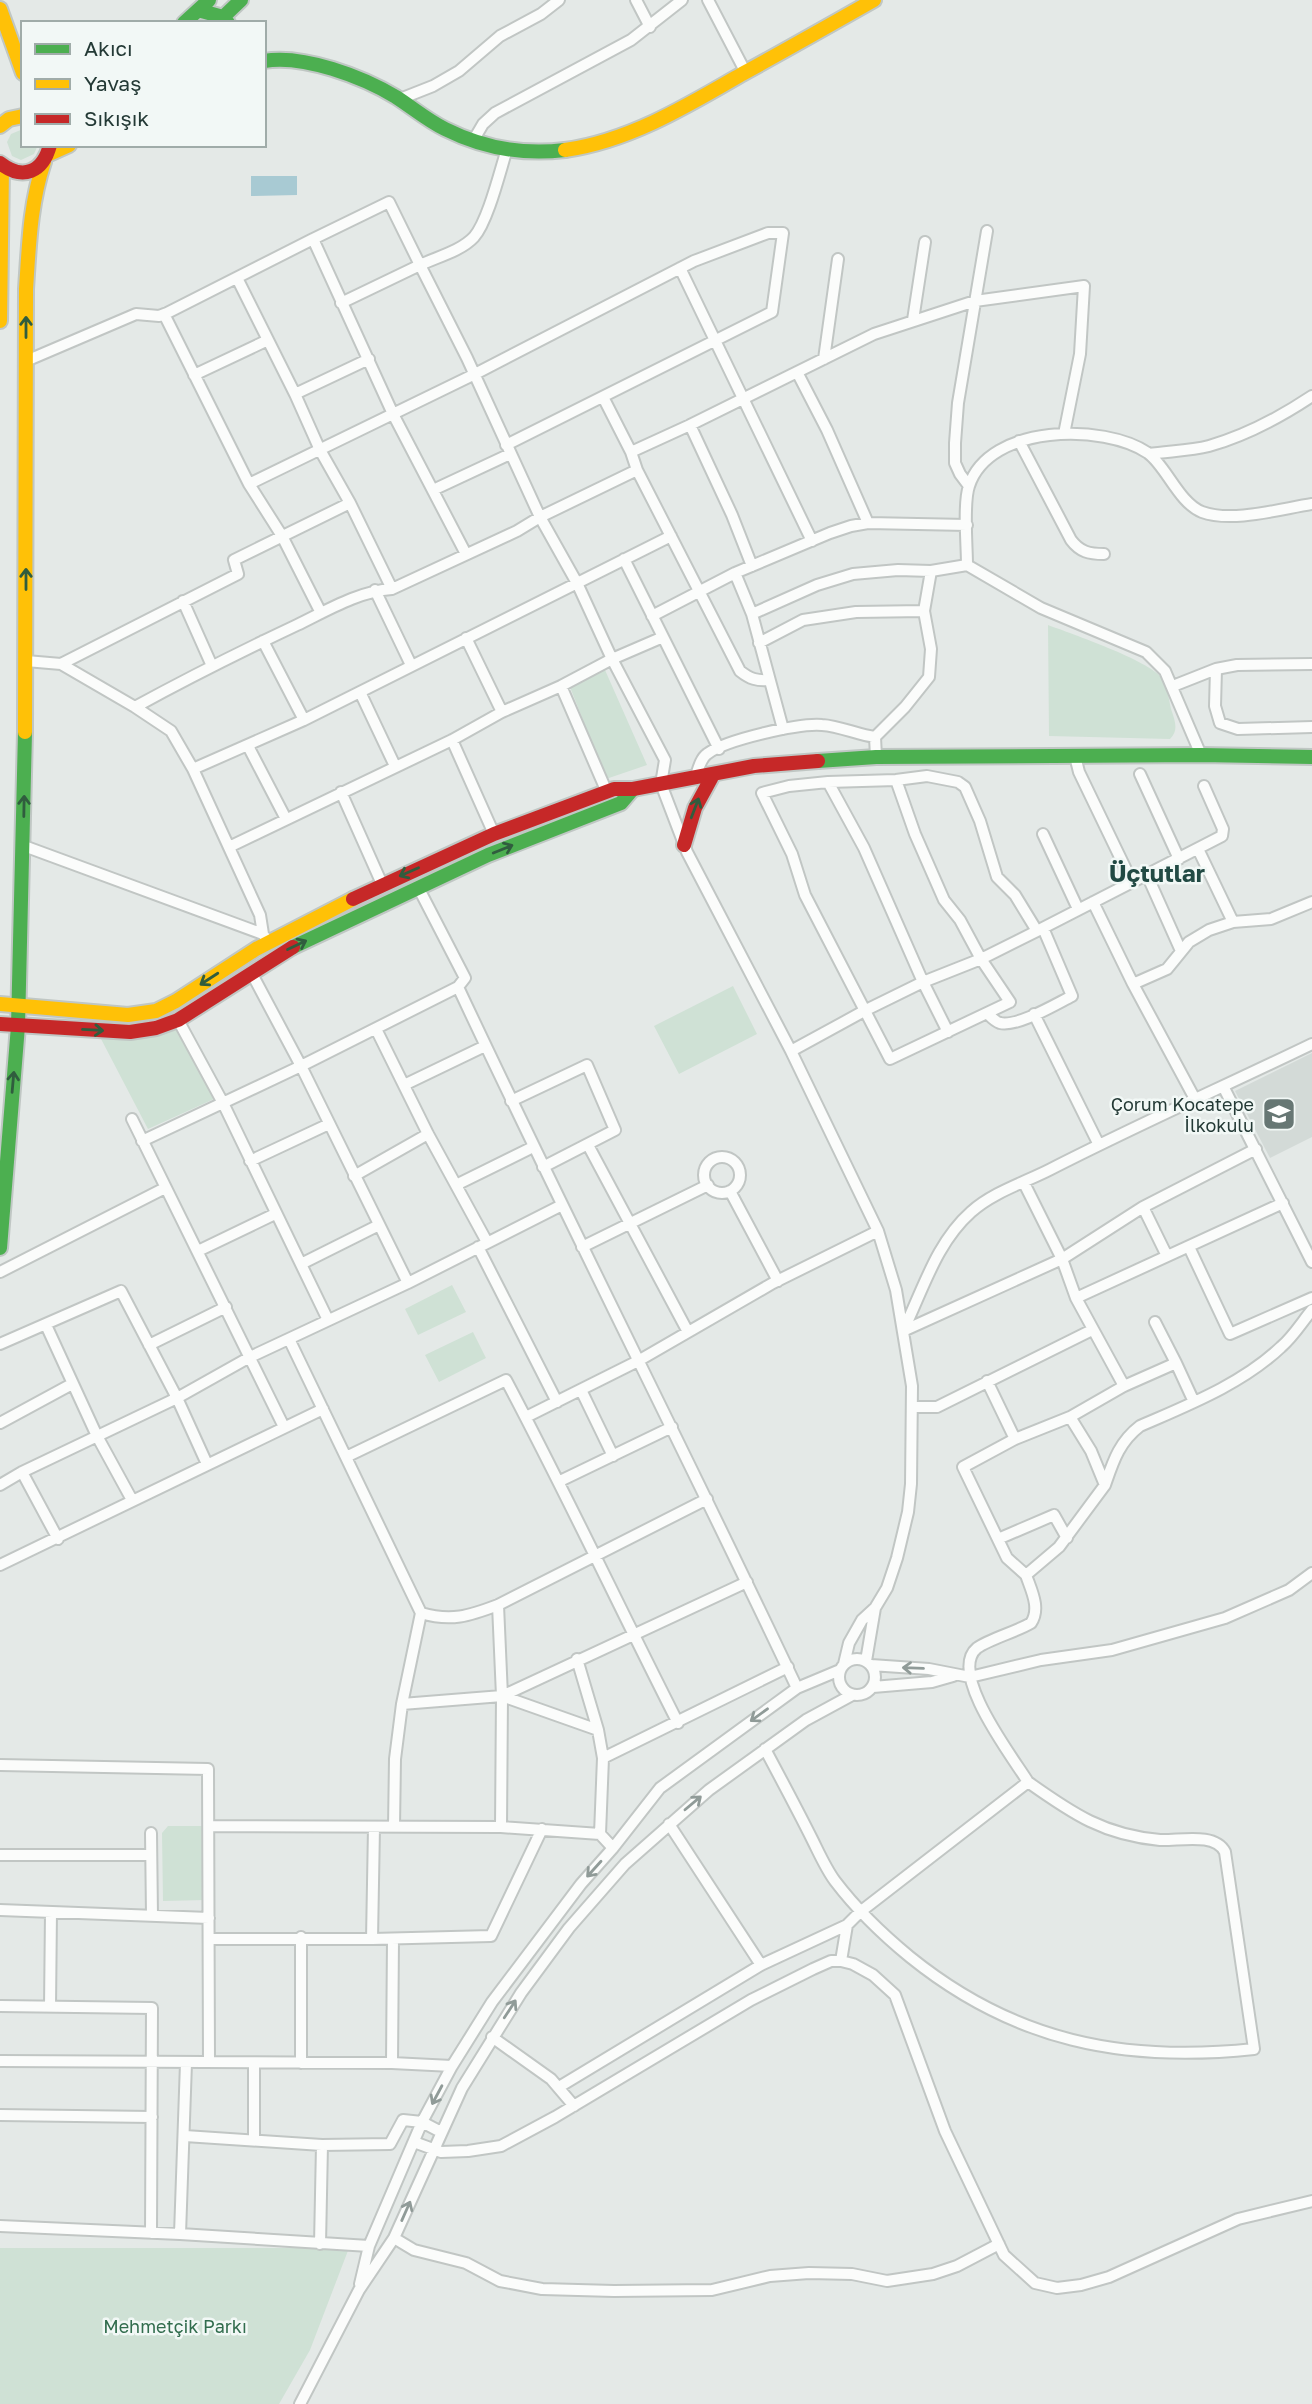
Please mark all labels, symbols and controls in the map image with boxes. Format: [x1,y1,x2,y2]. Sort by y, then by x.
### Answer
legend [21,21,266,147]
text: Akıcı [84,35,133,61]
text: Yavaş [84,70,141,96]
text: Sıkışık [84,105,149,131]
one-way arrow [19,315,33,338]
one-way arrow [19,567,33,590]
one-way arrow [17,795,31,818]
one-way arrow [689,798,702,820]
one-way arrow [492,842,513,855]
district label: Üçtutlar [1109,858,1205,887]
one-way arrow [399,866,421,879]
one-way arrow [286,938,307,951]
one-way arrow [200,972,219,987]
one-way arrow [81,1023,104,1036]
one-way arrow [7,1072,20,1094]
place label: Çorum Kocatepe İlkokulu [1111,1093,1254,1136]
school or university icon: Çorum Kocatepe İlkokulu [1260,1095,1298,1133]
one-way arrow [902,1662,925,1675]
one-way arrow [750,1708,769,1722]
one-way arrow [684,1795,702,1811]
one-way arrow [586,1860,602,1878]
one-way arrow [503,2000,518,2019]
one-way arrow [429,2084,443,2105]
one-way arrow [400,2200,413,2222]
park label: Mehmetçik Parkı [103,2315,247,2337]

